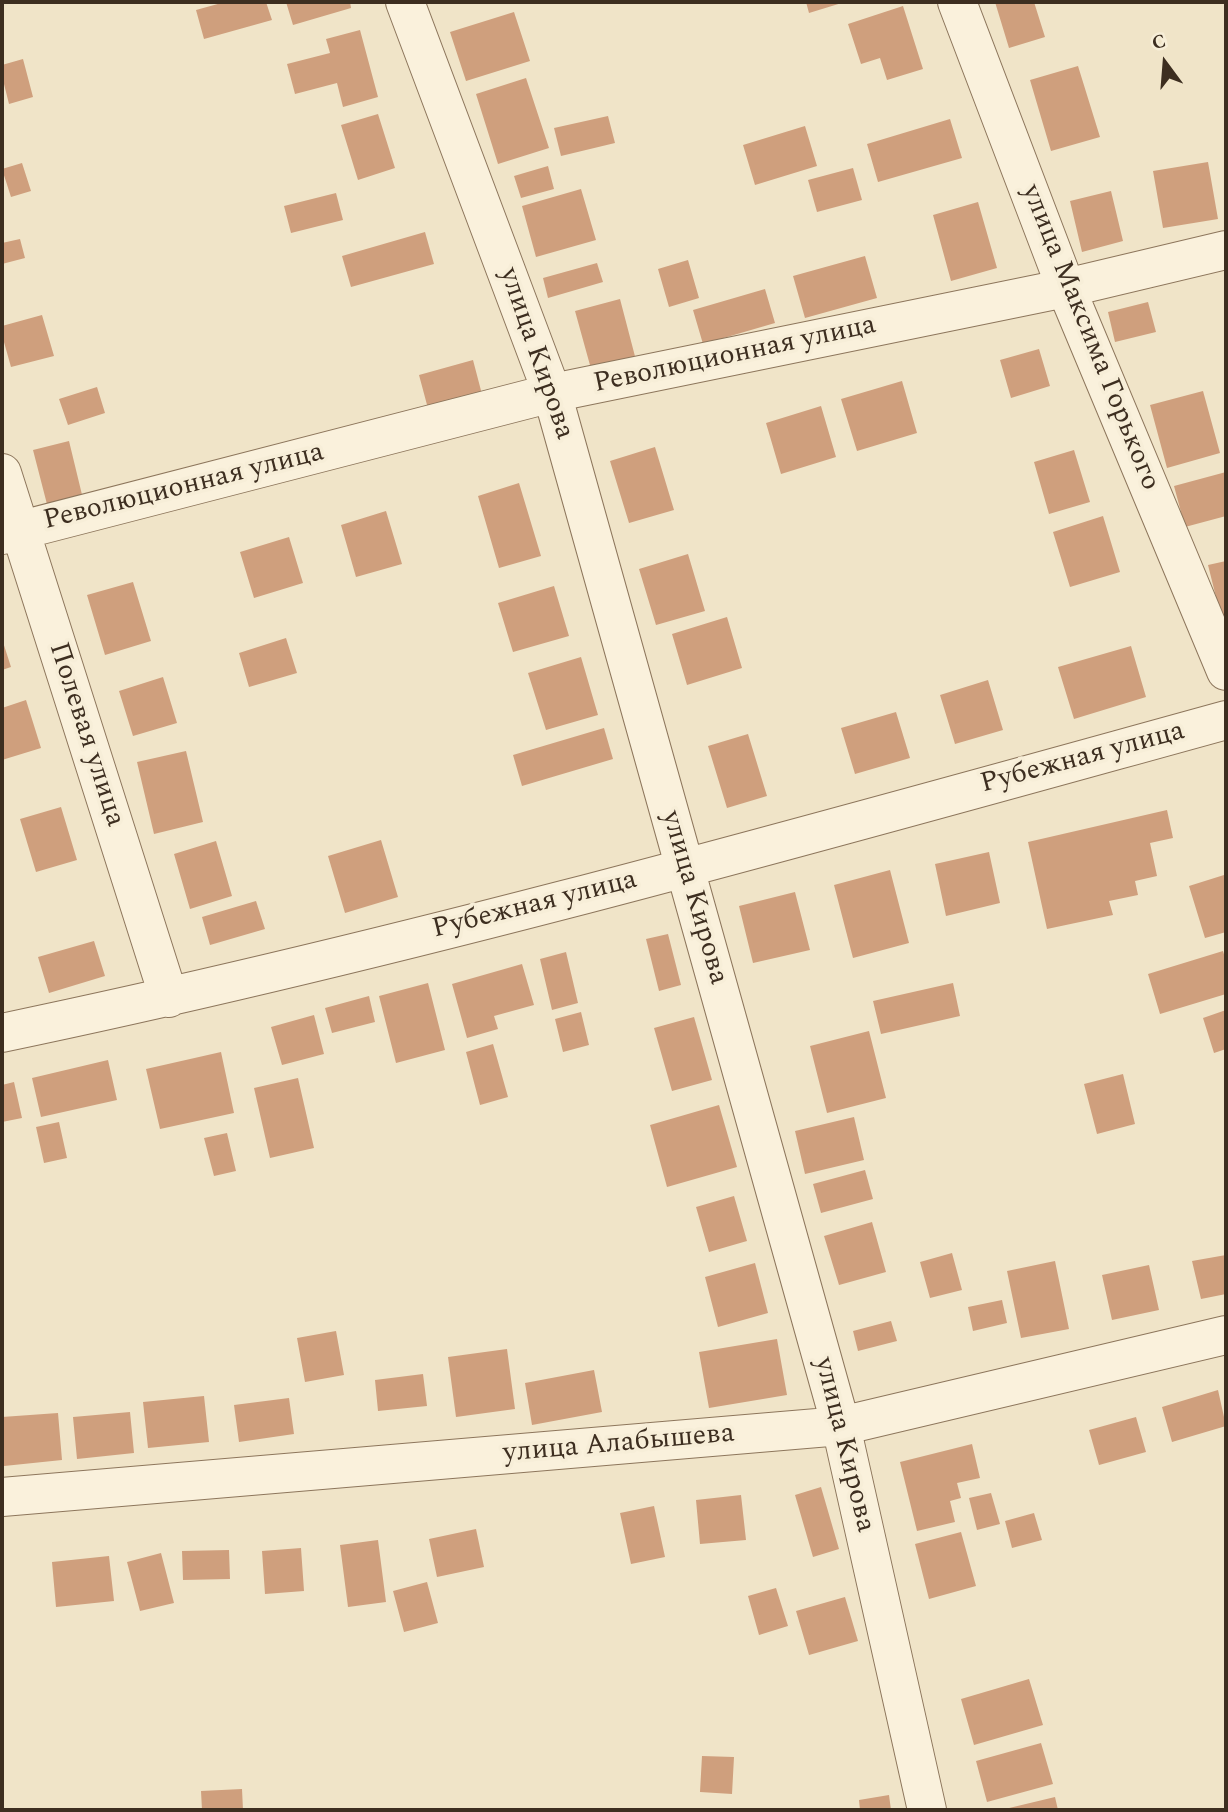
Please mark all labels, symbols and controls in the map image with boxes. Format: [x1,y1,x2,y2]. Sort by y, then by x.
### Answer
text: С [1149,27,1170,58]
north arrow [1130,28,1200,98]
street label: улица Максима Горького [1012,180,1166,496]
street label: улица Кирова [490,264,580,444]
street label: Революционная улица [591,310,879,402]
street label: Революционная улица [40,437,328,539]
street label: Полевая улица [39,639,131,831]
street label: Рубежная улица [977,716,1189,802]
street label: улица Кирова [652,807,734,989]
street label: Рубежная улица [429,864,641,948]
street label: улица Кирова [805,1354,881,1536]
street label: улица Алабышева [502,1418,736,1472]

